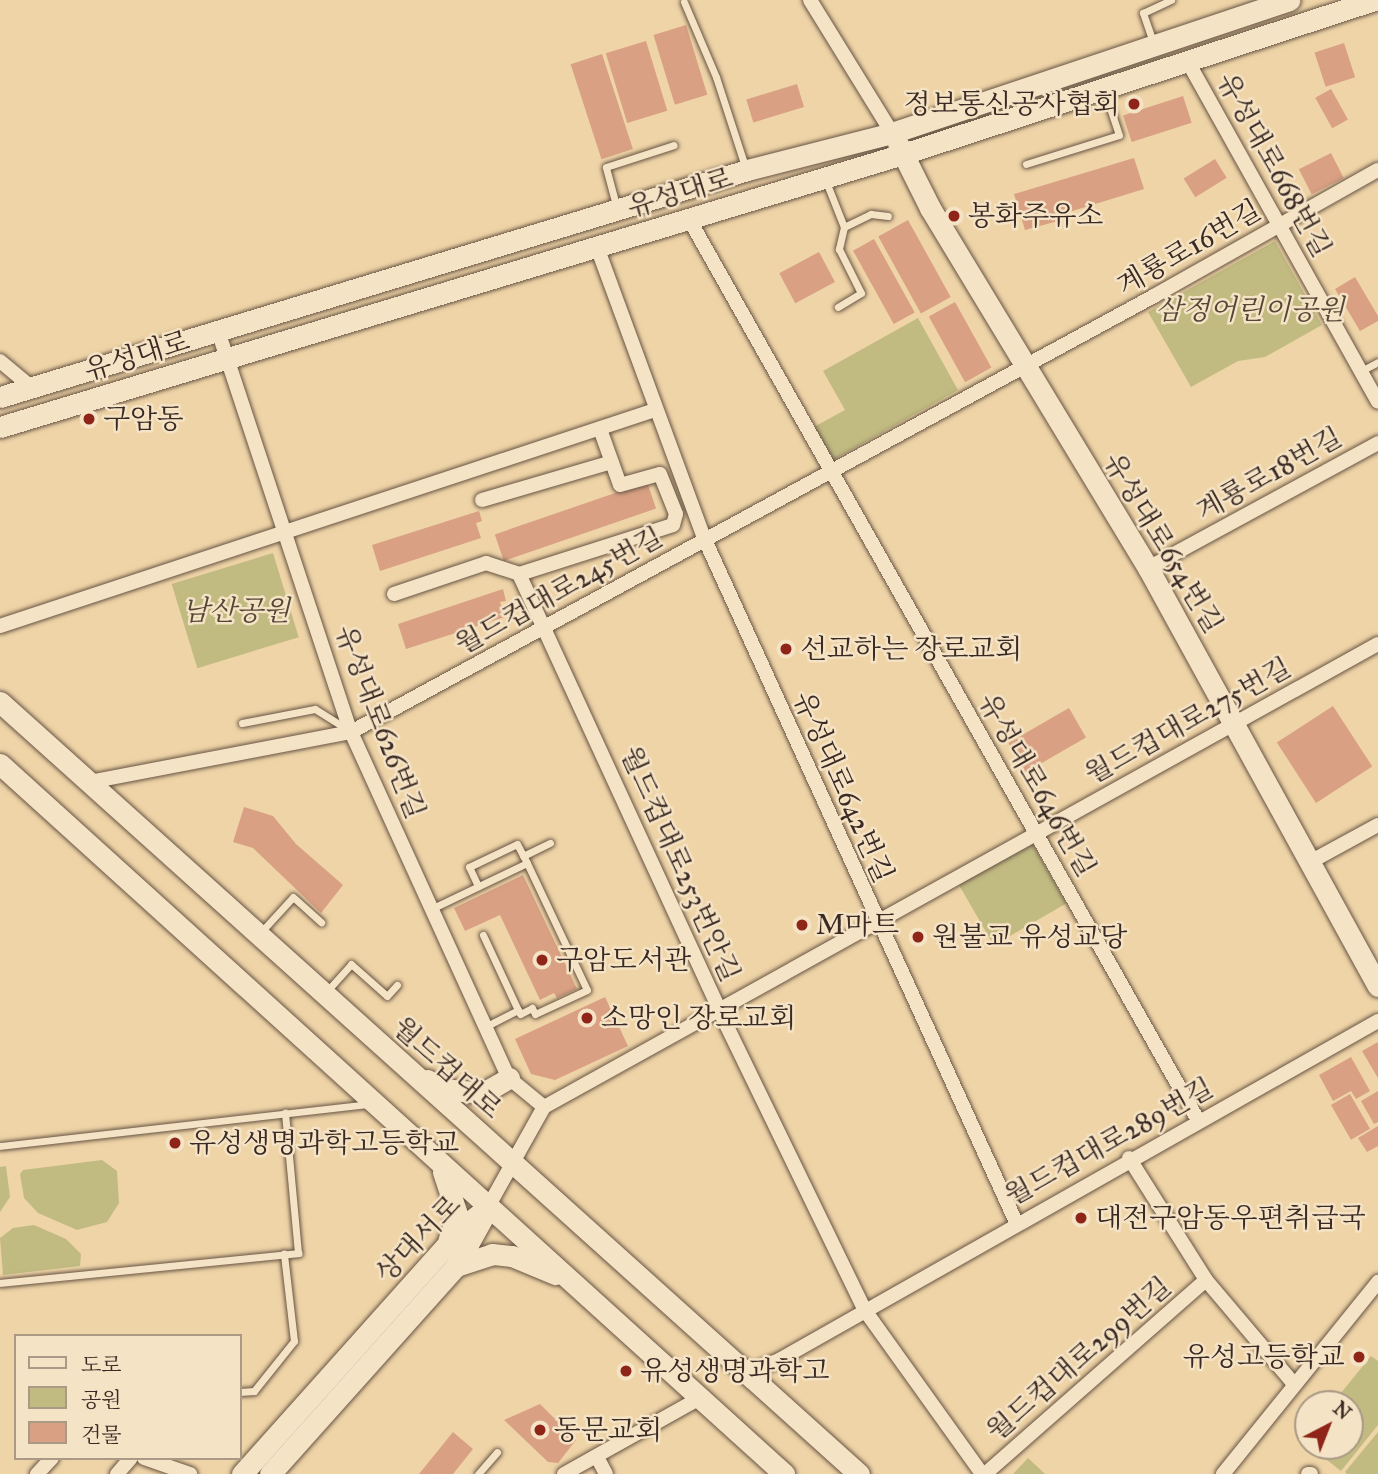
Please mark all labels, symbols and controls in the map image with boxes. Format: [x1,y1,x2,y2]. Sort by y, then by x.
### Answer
street label: 유성대로668번길 [1209,67,1339,263]
place label: 정보통신공사협회 [904,87,1120,121]
marker: 정보통신공사협회 [1126,96,1142,112]
street label: 유성대로 [623,161,737,225]
street label: 계룡로16번길 [1111,193,1267,303]
place label: 봉화주유소 [968,199,1103,233]
marker: 봉화주유소 [946,208,962,224]
park label: 삼정어린이공원 [1155,293,1345,327]
street label: 유성대로 [80,324,194,388]
place label: 구암동 [103,402,184,436]
marker: 구암동 [81,411,97,427]
street label: 계룡로18번길 [1190,420,1348,528]
street label: 유성대로654번길 [1096,447,1230,639]
street label: 월드컵대로245번길 [450,520,668,662]
park label: 남산공원 [182,594,290,628]
street label: 유성대로626번길 [328,620,432,824]
place label: 선교하는 장로교회 [800,632,1022,666]
marker: 선교하는 장로교회 [778,641,794,657]
street label: 월드컵대로275번길 [1079,650,1297,792]
street label: 유성대로642번길 [786,686,900,888]
street label: 유성대로646번길 [971,687,1103,883]
street label: 월드컵대로253번안길 [613,741,747,987]
place label: M마트 [816,908,899,942]
marker: M마트 [794,917,810,933]
place label: 원불교 유성교당 [932,920,1127,954]
marker: 원불교 유성교당 [910,929,926,945]
place label: 구암도서관 [556,943,691,977]
marker: 구암도서관 [534,952,550,968]
place label: 소망인 장로교회 [601,1001,796,1035]
street label: 월드컵대로 [386,1010,508,1126]
marker: 소망인 장로교회 [579,1010,595,1026]
street label: 월드컵대로289번길 [999,1071,1219,1213]
place label: 유성생명과학고등학교 [189,1126,459,1160]
marker: 유성생명과학고등학교 [167,1135,183,1151]
street label: 상대서로 [368,1188,468,1290]
place label: 대전구암동우편취급국 [1095,1201,1365,1235]
marker: 대전구암동우편취급국 [1073,1210,1089,1226]
street label: 월드컵대로299번길 [980,1270,1178,1448]
legend [14,1334,242,1460]
place label: 유성고등학교 [1183,1340,1345,1374]
marker: 유성고등학교 [1351,1349,1367,1365]
text: 도로 [81,1352,122,1378]
place label: 유성생명과학고 [640,1354,829,1388]
marker: 유성생명과학고 [618,1363,634,1379]
text: 공원 [81,1387,122,1413]
north arrow [1294,1390,1364,1460]
text: N [1328,1397,1356,1424]
place label: 동문교회 [554,1413,662,1447]
text: 건물 [81,1422,122,1448]
marker: 동문교회 [532,1422,548,1438]

